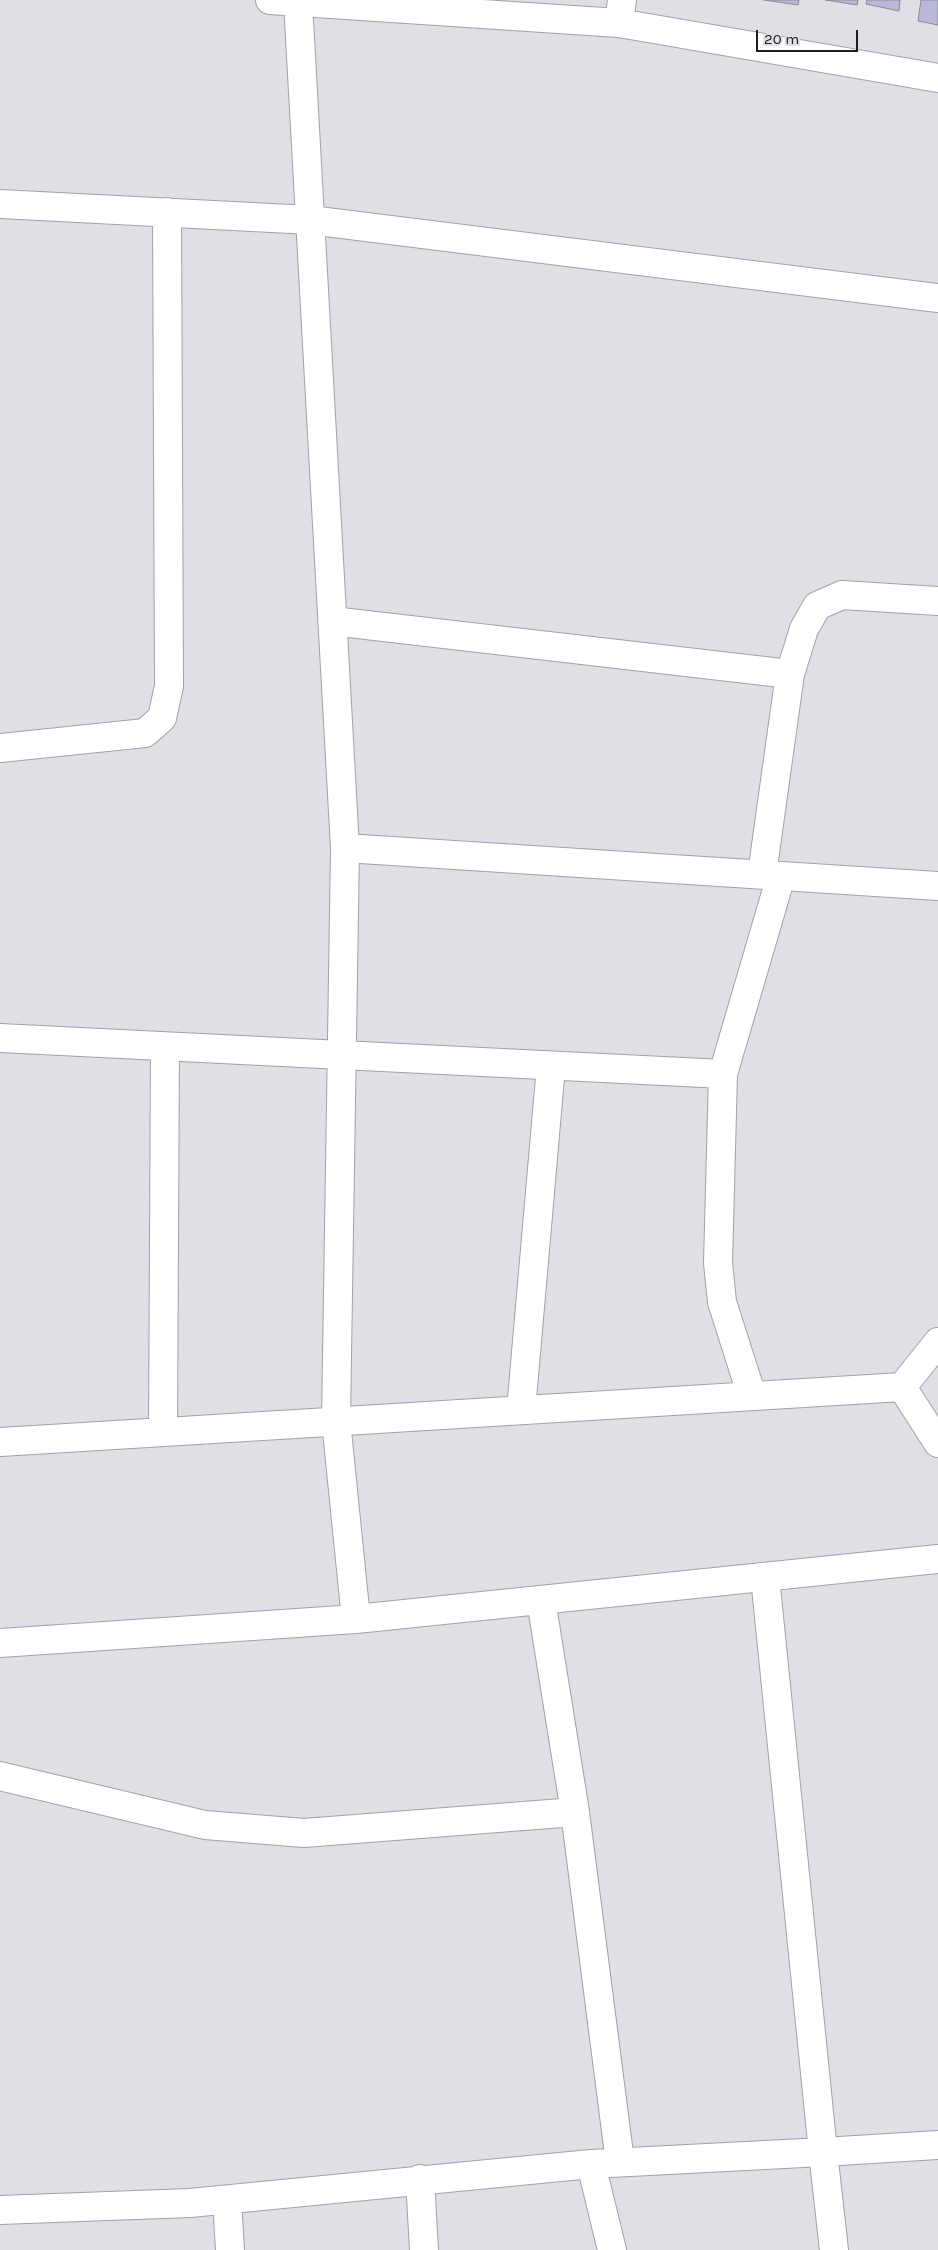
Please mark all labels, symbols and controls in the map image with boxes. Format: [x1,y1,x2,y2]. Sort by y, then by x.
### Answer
scale bar [758,20,860,52]
text: 20 m [764,30,799,48]

